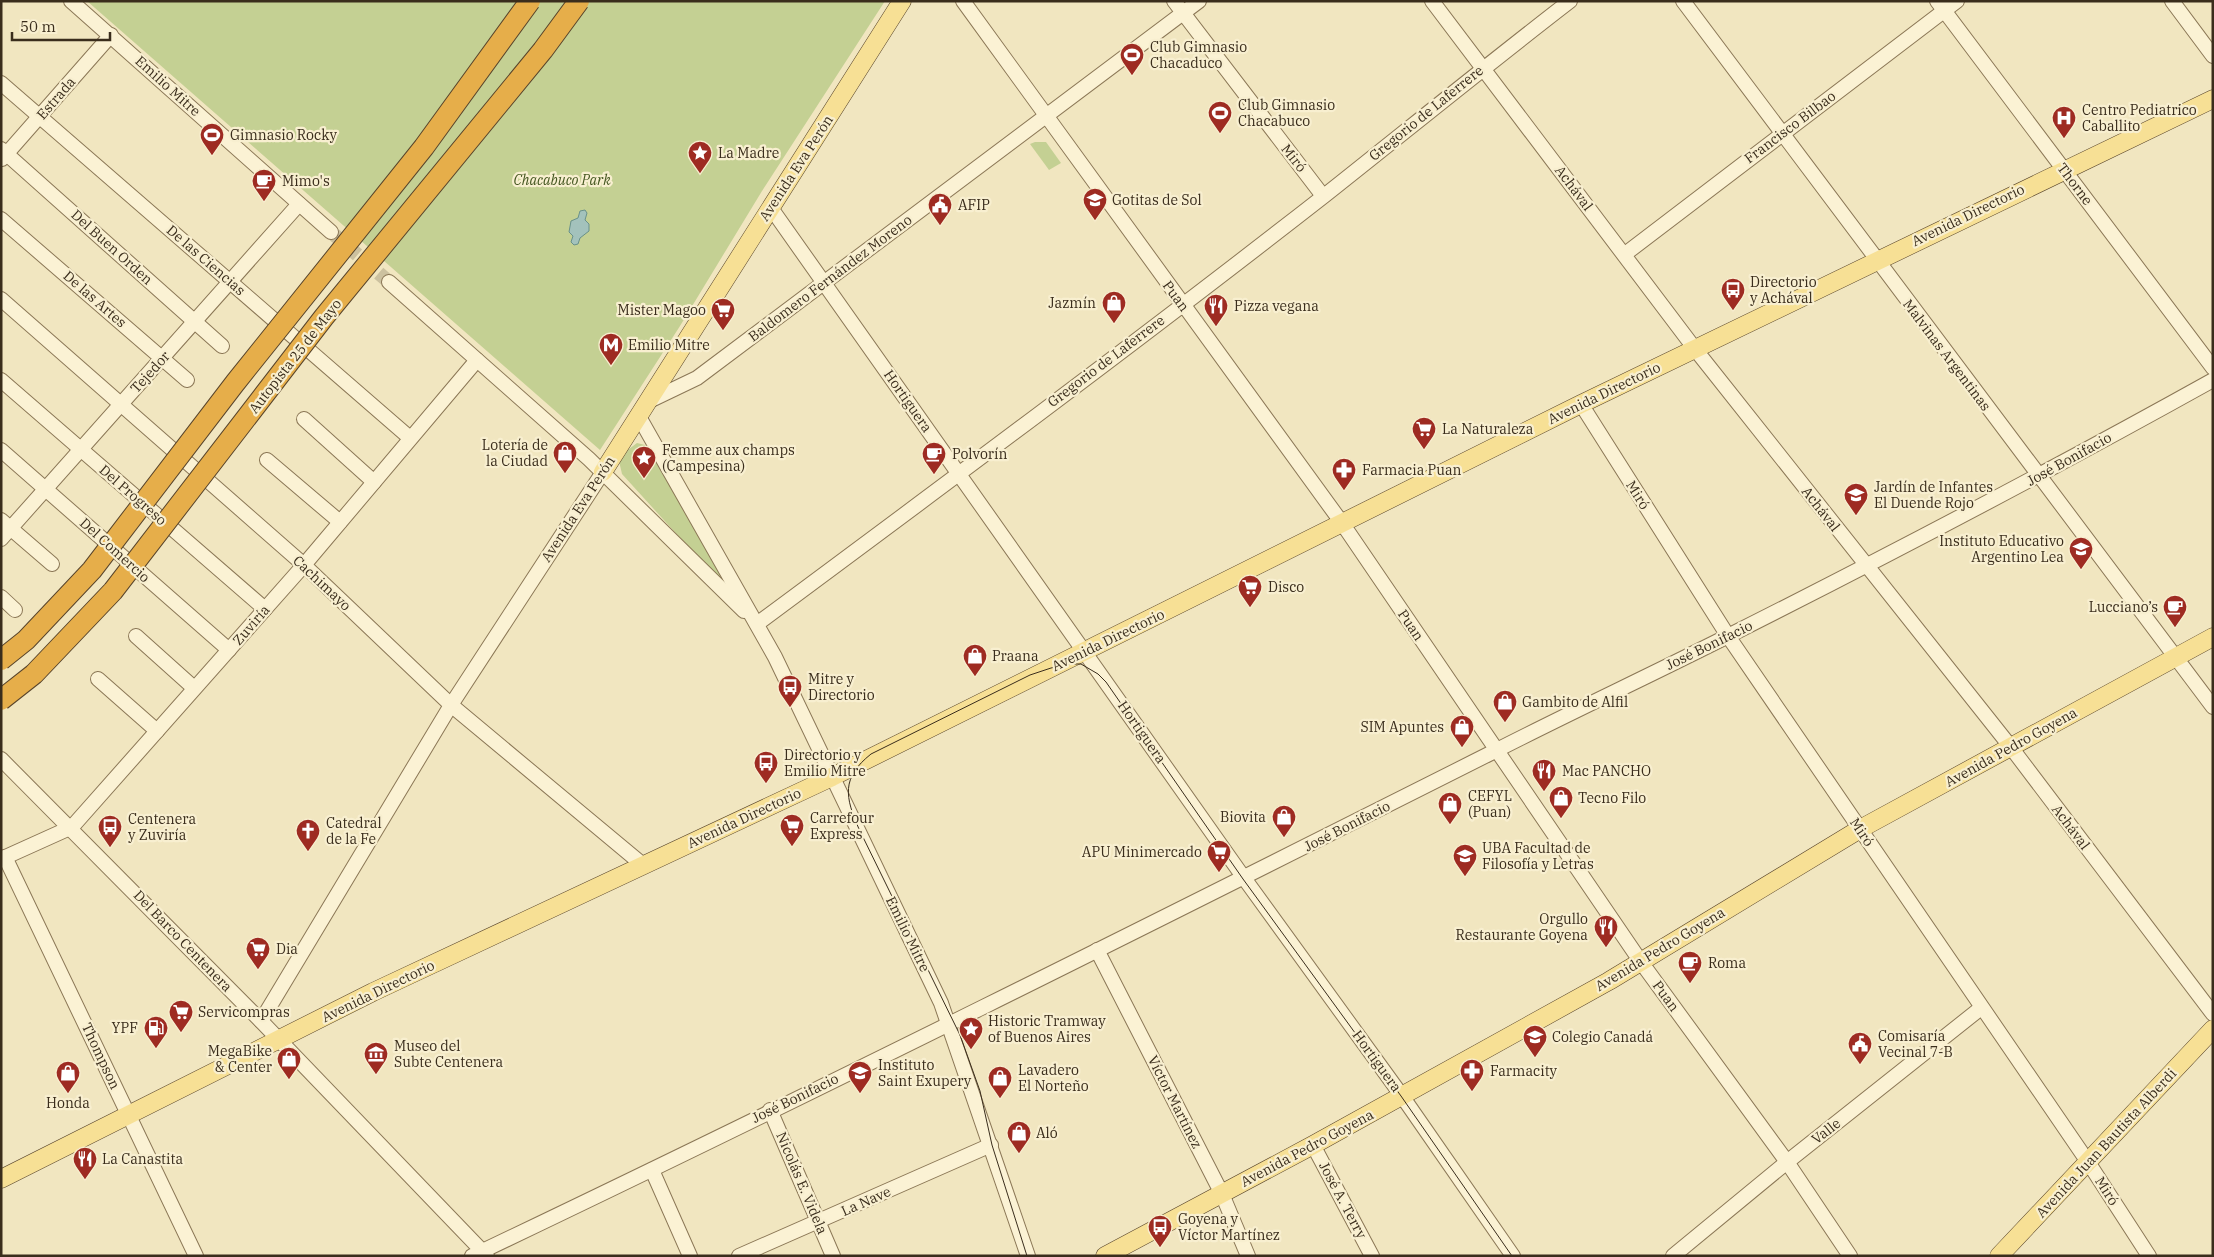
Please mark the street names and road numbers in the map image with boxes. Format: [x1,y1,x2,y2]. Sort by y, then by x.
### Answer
street label: Emilio Mitre [132,52,204,120]
street label: Gregorio de Laferrere [1365,61,1487,165]
street label: Estrada [33,73,80,123]
street label: Francisco Bilbao [1741,87,1839,167]
street label: Avenida Eva Perón [755,111,837,224]
street label: Miró [1277,140,1311,176]
street label: Thorne [2053,159,2097,209]
street label: Achával [1551,162,1597,214]
street label: Avenida Directorio [1909,180,2027,250]
street label: Del Buen Orden [67,206,157,288]
street label: Baldomero Fernández Moreno [745,211,915,345]
street label: De las Ciencias [163,221,249,299]
street label: De las Artes [60,267,130,331]
street label: Puan [1159,277,1193,315]
street label: Autopista 25 de Mayo [245,295,345,417]
street label: Malvinas Argentinas [1899,296,1995,415]
street label: Gregorio de Laferrere [1044,311,1168,411]
street label: Tejedor [126,347,174,397]
street label: Avenida Directorio [1545,358,1663,428]
street label: Hortiguera [880,366,936,436]
street label: José Bonifacio [2023,428,2115,490]
street label: Avenida Eva Perón [537,452,619,565]
street label: Del Progreso [96,461,171,529]
street label: Miró [1622,477,1654,513]
street label: Achával [1798,483,1844,535]
street label: Del Comercio [76,514,154,586]
street label: Cachimayo [289,552,355,615]
street label: Zuviría [229,601,274,649]
street label: Avenida Directorio [1049,605,1167,675]
street label: Puan [1394,606,1428,644]
street label: José Bonifacio [1663,616,1755,674]
street label: Hortiguera [1114,697,1170,767]
street label: Avenida Pedro Goyena [1942,703,2080,791]
street label: Avenida Directorio [684,784,804,852]
street label: José Bonifacio [1301,797,1393,855]
street label: Achával [2048,801,2094,853]
street label: Miró [1846,814,1878,850]
street label: Del Barco Centenera [130,886,236,996]
street label: Emilio Mitre [882,893,934,975]
street label: Avenida Pedro Goyena [1592,903,1728,995]
street label: Avenida Directorio [319,956,437,1026]
street label: Puan [1649,977,1683,1015]
street label: Thompson [78,1020,124,1092]
street label: Hortiguera [1348,1026,1406,1096]
street label: Víctor Martínez [1144,1052,1206,1152]
street label: Avenida Juan Bautista Alberdi [2032,1064,2180,1222]
street label: José Bonifacio [749,1069,841,1127]
street label: Avenida Pedro Goyena [1237,1105,1377,1191]
street label: Valle [1808,1114,1844,1148]
street label: Nicolás E. Videla [772,1129,832,1237]
street label: José A. Terry [1315,1158,1371,1242]
street label: Miró [2091,1173,2123,1209]
street label: La Nave [838,1182,894,1220]

